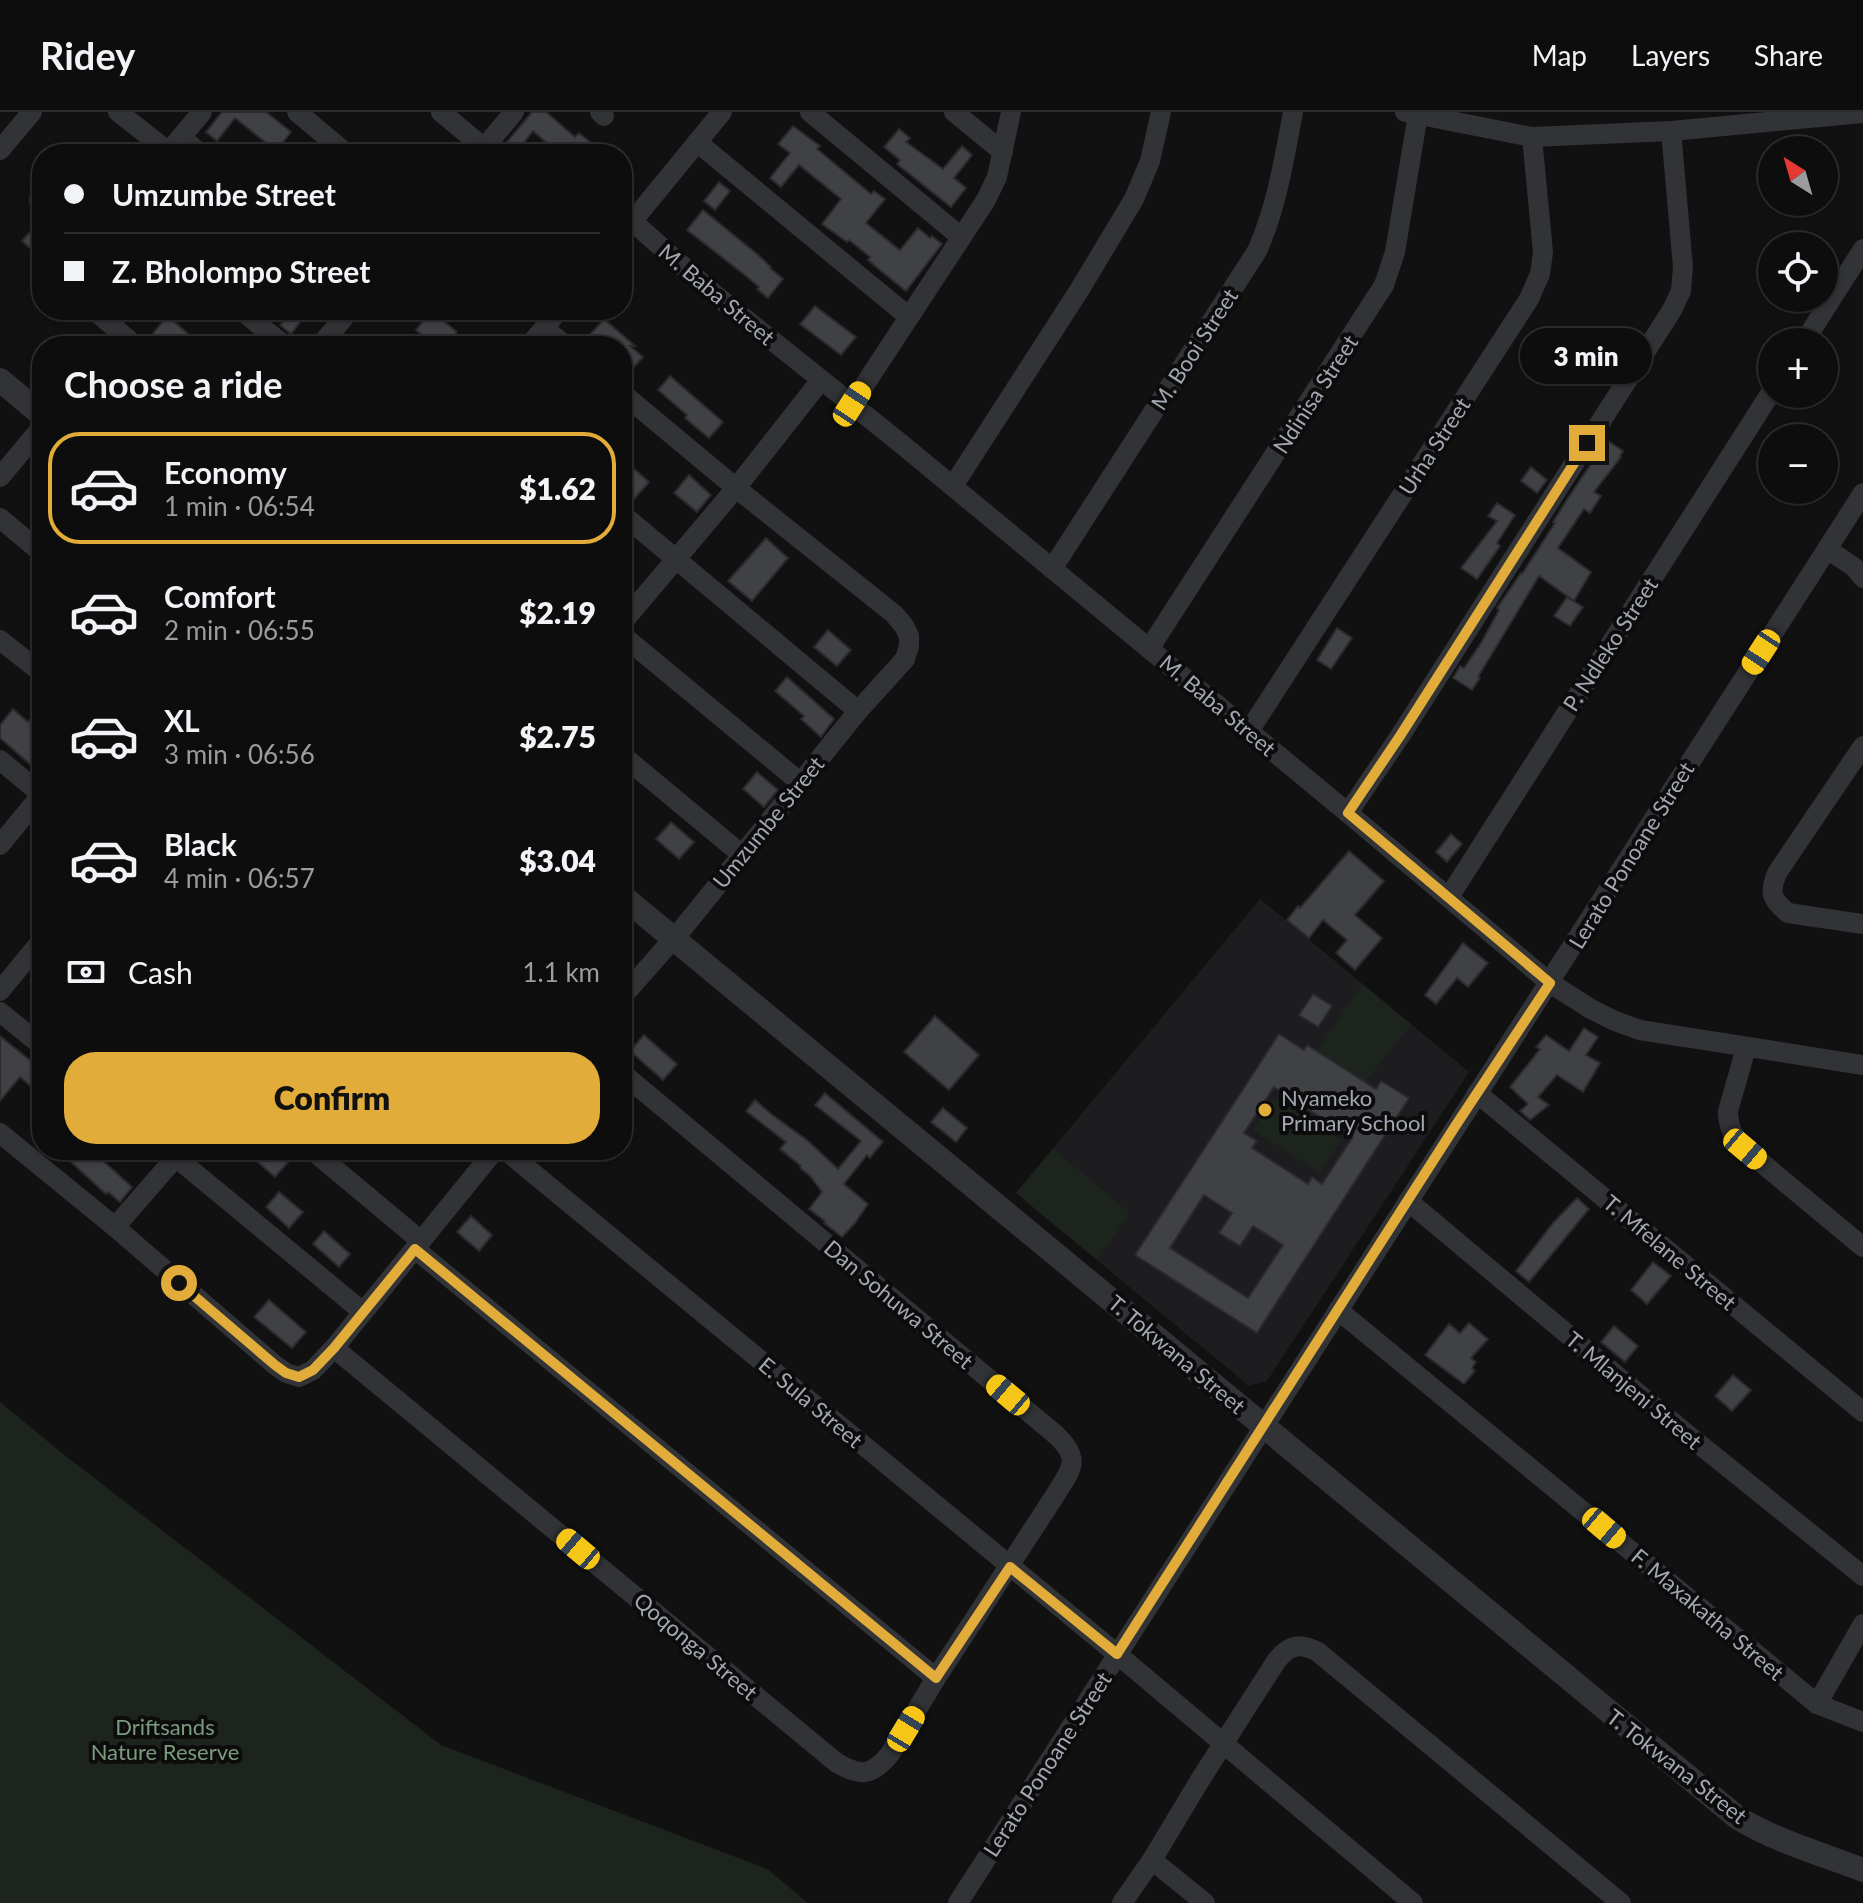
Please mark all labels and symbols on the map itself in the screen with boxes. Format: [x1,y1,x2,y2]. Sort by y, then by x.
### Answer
north arrow [1758,136,1838,216]
street label: M. Baba Street [654,238,781,350]
street label: M. Booi Street [1145,283,1243,415]
callout: 3 min [1521,327,1653,383]
street label: Ndinisa Street [1267,330,1363,458]
car [829,377,875,431]
street label: Urha Street [1393,392,1476,500]
route end [1569,425,1605,461]
street label: P. Ndleko Street [1557,572,1663,716]
car [1738,625,1784,679]
street label: M. Baba Street [1155,649,1282,761]
street label: Umzumbe Street [707,751,829,893]
street label: Lerato Ponoane Street [1563,757,1699,953]
place label: Nyameko Primary School [1281,1084,1426,1136]
marker: Nyameko Primary School [1256,1101,1274,1119]
car [1719,1124,1771,1174]
street label: T. Mfelane Street [1598,1189,1742,1315]
street label: Dan Sohuwa Street [819,1234,979,1374]
route start [161,1265,197,1301]
street label: T. Tokwana Street [1103,1289,1251,1419]
street label: T. Mlanjeni Street [1561,1325,1707,1455]
street label: E. Sula Street [754,1351,868,1453]
car [982,1370,1034,1420]
car [1578,1503,1630,1553]
car [552,1524,604,1574]
street label: F. Maxakatha Street [1626,1542,1790,1686]
street label: Qoqonga Street [629,1587,763,1706]
street label: Lerato Ponoane Street [977,1666,1117,1861]
car [883,1702,929,1756]
street label: T. Tokwana Street [1602,1703,1753,1829]
park label: Driftsands Nature Reserve [91,1713,239,1765]

